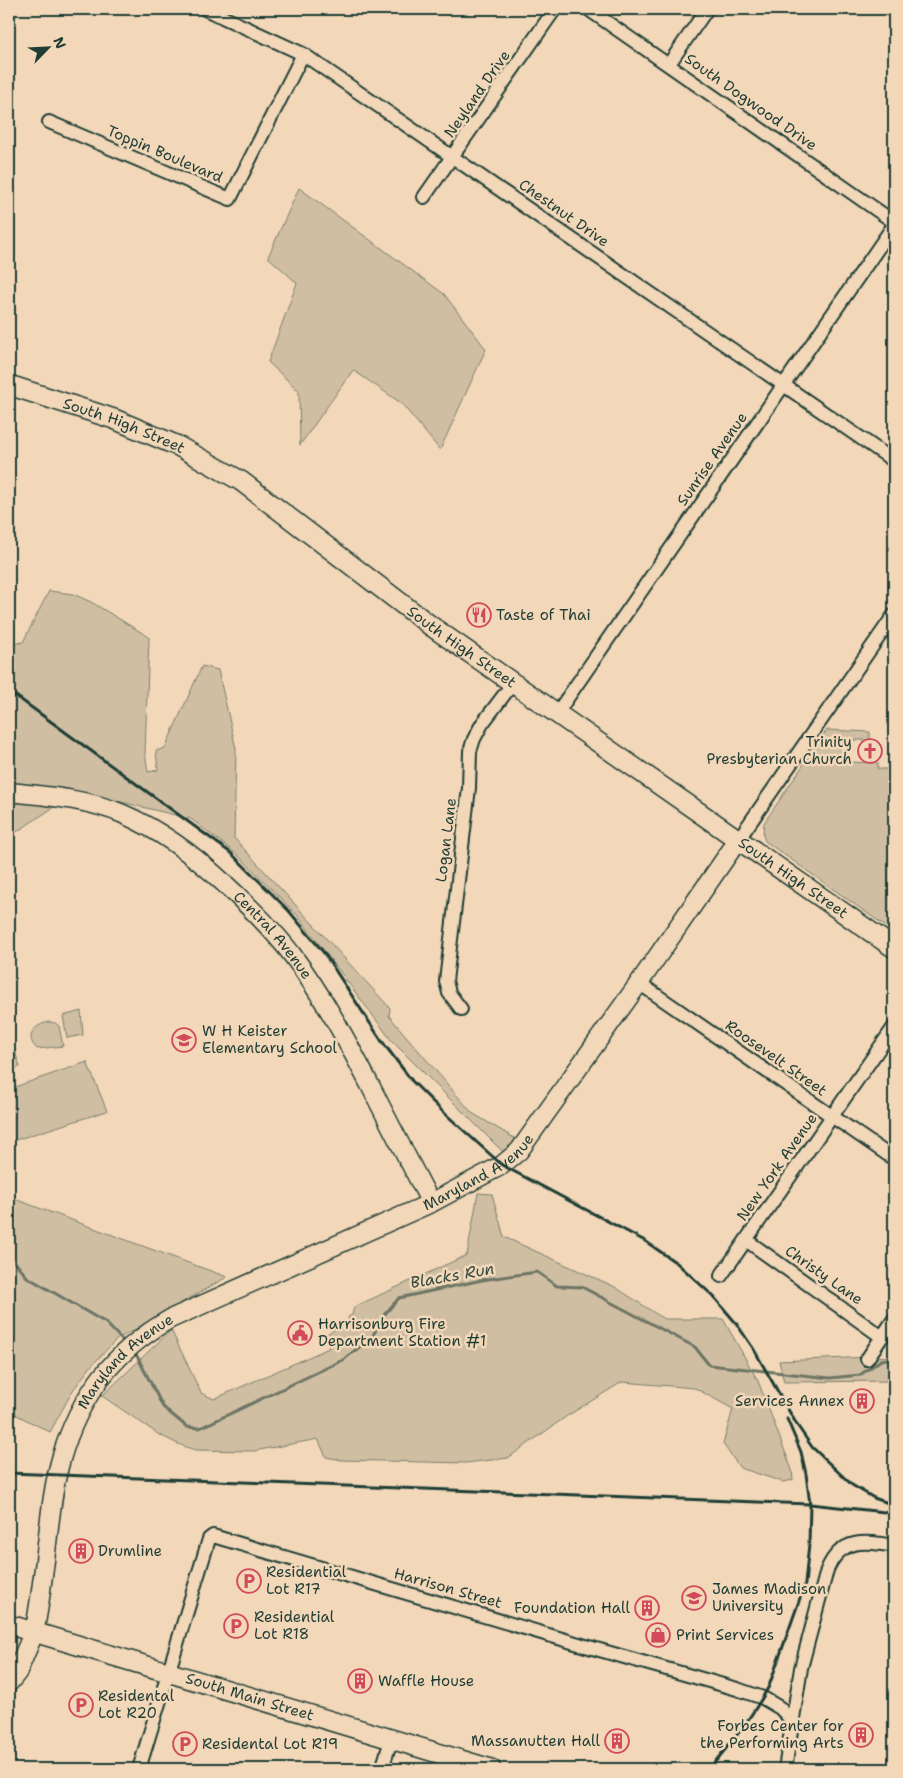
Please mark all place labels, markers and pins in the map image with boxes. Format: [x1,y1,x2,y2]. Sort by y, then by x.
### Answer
restaurant icon: Taste of Thai [466,602,492,628]
place label: Taste of Thai [496,605,591,625]
place label: Trinity Presbyterian Church [706,732,852,769]
church icon: Trinity Presbyterian Church [857,738,883,764]
place label: W H Keister Elementary School [202,1021,338,1058]
school or university icon: W H Keister Elementary School [171,1027,197,1053]
place label: Harrisonburg Fire Department Station #1 [318,1314,486,1351]
public building icon: Harrisonburg Fire Department Station #1 [287,1320,313,1346]
building icon: Services Annex [849,1388,875,1414]
place label: Services Annex [735,1391,844,1411]
building icon: Drumline [68,1538,94,1564]
place label: Drumline [98,1541,162,1561]
place label: Residential Lot R17 [266,1562,347,1599]
parking icon: Residential Lot R17 [236,1568,262,1594]
place label: James Madison University [712,1579,826,1616]
school or university icon: James Madison University [681,1585,707,1611]
building icon: Foundation Hall [634,1595,660,1621]
place label: Foundation Hall [514,1598,630,1618]
place label: Residential Lot R18 [254,1607,335,1644]
parking icon: Residential Lot R18 [223,1613,249,1639]
shop icon: Print Services [645,1622,671,1648]
place label: Print Services [676,1625,774,1645]
building icon: Waffle House [347,1668,373,1694]
place label: Waffle House [378,1671,474,1691]
place label: Residental Lot R20 [98,1686,175,1723]
parking icon: Residental Lot R20 [68,1692,94,1718]
place label: Forbes Center for the Performing Arts [700,1716,844,1753]
building icon: Forbes Center for the Performing Arts [848,1722,874,1748]
building icon: Massanutten Hall [604,1728,630,1754]
parking icon: Residental Lot R19 [172,1731,198,1757]
place label: Massanutten Hall [471,1731,600,1751]
place label: Residental Lot R19 [202,1734,338,1754]

